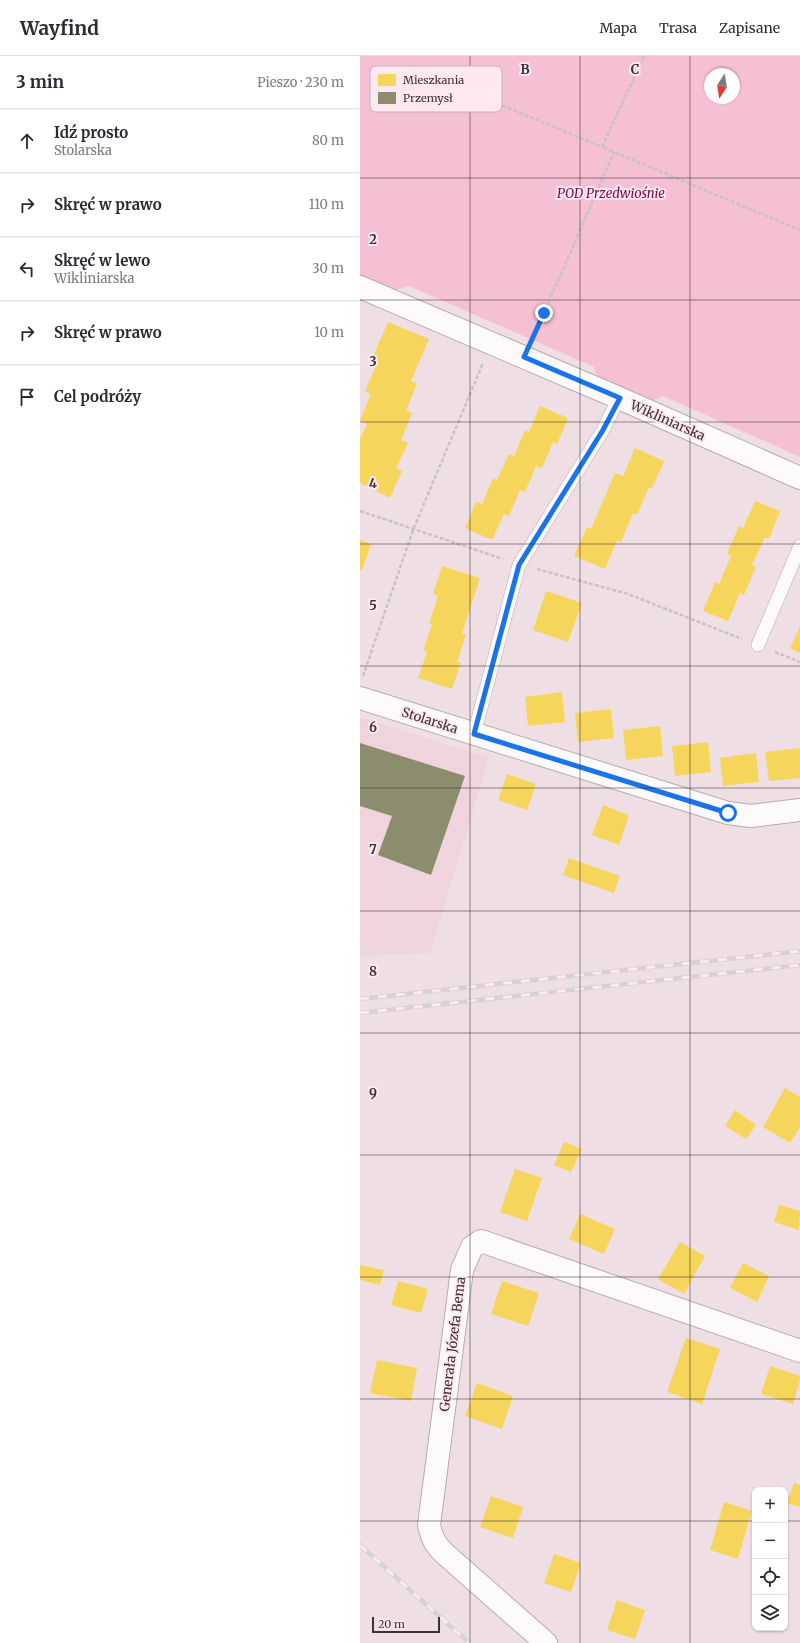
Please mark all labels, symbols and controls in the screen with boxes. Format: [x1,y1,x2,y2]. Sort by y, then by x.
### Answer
text: Wayfind [20,16,99,40]
text: Mapa [600,19,637,37]
text: Trasa [659,19,697,37]
text: Zapisane [719,19,780,37]
text: B [520,61,530,78]
text: C [631,61,640,78]
legend [370,66,502,112]
north arrow [704,68,740,104]
text: 3 min [16,71,64,93]
text: Mieszkania [403,73,464,87]
text: Pieszo · 230 m [257,74,344,91]
text: Przemysł [403,91,453,105]
text: Idź prosto [54,123,128,142]
icon: ahead [16,130,38,152]
text: 80 m [312,132,344,149]
text: Stolarska [54,142,112,159]
park label: POD Przedwiośnie [557,185,665,202]
icon: right [16,194,38,216]
text: Skręć w prawo [54,195,162,214]
text: 110 m [309,196,344,213]
text: 2 [369,231,377,248]
text: Skręć w lewo [54,251,150,270]
icon: left [16,258,38,280]
text: 30 m [312,260,344,277]
text: Wikliniarska [54,270,134,287]
route end [535,304,553,322]
icon: right [16,322,38,344]
text: Skręć w prawo [54,323,162,342]
text: 10 m [314,324,344,341]
text: 3 [369,353,377,370]
icon: arrive [16,386,38,408]
text: Cel podróży [54,387,141,406]
street label: Wikliniarska [627,396,708,445]
text: 4 [369,475,378,492]
text: 5 [369,597,377,614]
street label: Stolarska [400,703,460,738]
text: 6 [369,719,377,736]
route start [719,804,737,822]
text: 7 [369,841,377,858]
text: 8 [369,963,377,980]
text: 9 [369,1085,377,1102]
street label: Generała Józefa Bema [436,1276,469,1412]
map controls [752,1487,788,1631]
button: + [752,1487,788,1523]
button: − [752,1523,788,1559]
button: locate [752,1559,788,1595]
button: layers [752,1595,788,1631]
scale bar [372,1615,440,1634]
text: 20 m [378,1617,405,1631]

